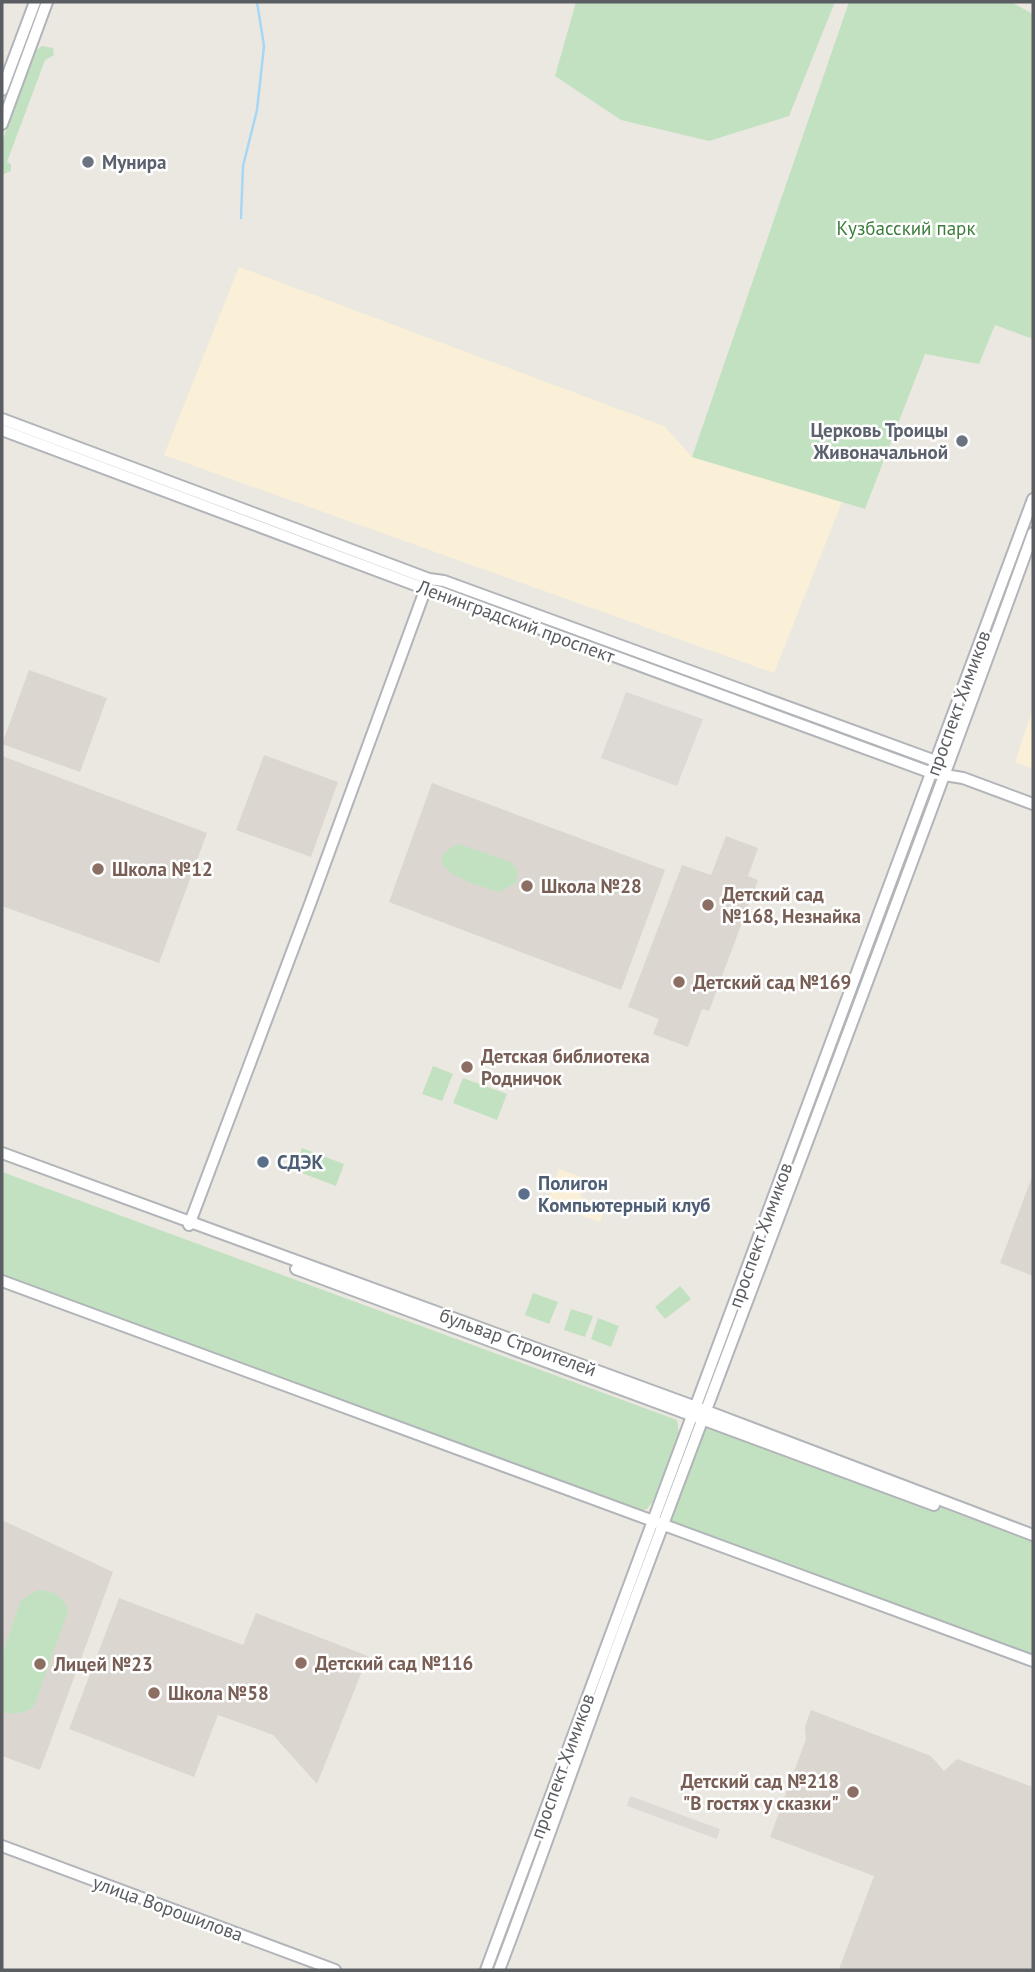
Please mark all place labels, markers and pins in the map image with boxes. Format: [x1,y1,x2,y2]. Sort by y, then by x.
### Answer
place label: Мунира [102,150,167,174]
marker: Мунира [80,154,96,170]
place label: Церковь Троицы Живоначальной [810,418,948,464]
marker: Церковь Троицы Живоначальной [954,433,970,449]
place label: Школа №12 [112,857,213,881]
marker: Школа №12 [90,861,106,877]
place label: Школа №28 [541,874,642,898]
marker: Школа №28 [519,878,535,894]
place label: Детский сад №168, Незнайка [722,882,861,928]
marker: Детский сад №168, Незнайка [700,897,716,913]
place label: Детский сад №169 [693,970,851,994]
marker: Детский сад №169 [671,974,687,990]
place label: Детская библиотека Родничок [481,1044,650,1090]
marker: Детская библиотека Родничок [459,1059,475,1075]
place label: СДЭК [277,1150,323,1174]
marker: СДЭК [255,1154,271,1170]
place label: Полигон Компьютерный клуб [538,1171,711,1217]
marker: Полигон Компьютерный клуб [516,1186,532,1202]
place label: Детский сад №116 [315,1651,473,1675]
place label: Лицей №23 [53,1652,153,1676]
marker: Детский сад №116 [293,1655,309,1671]
marker: Лицей №23 [32,1656,48,1672]
place label: Школа №58 [168,1681,269,1705]
marker: Школа №58 [146,1685,162,1701]
place label: Детский сад №218 "В гостях у сказки" [681,1769,839,1815]
marker: Детский сад №218 "В гостях у сказки" [845,1784,861,1800]

